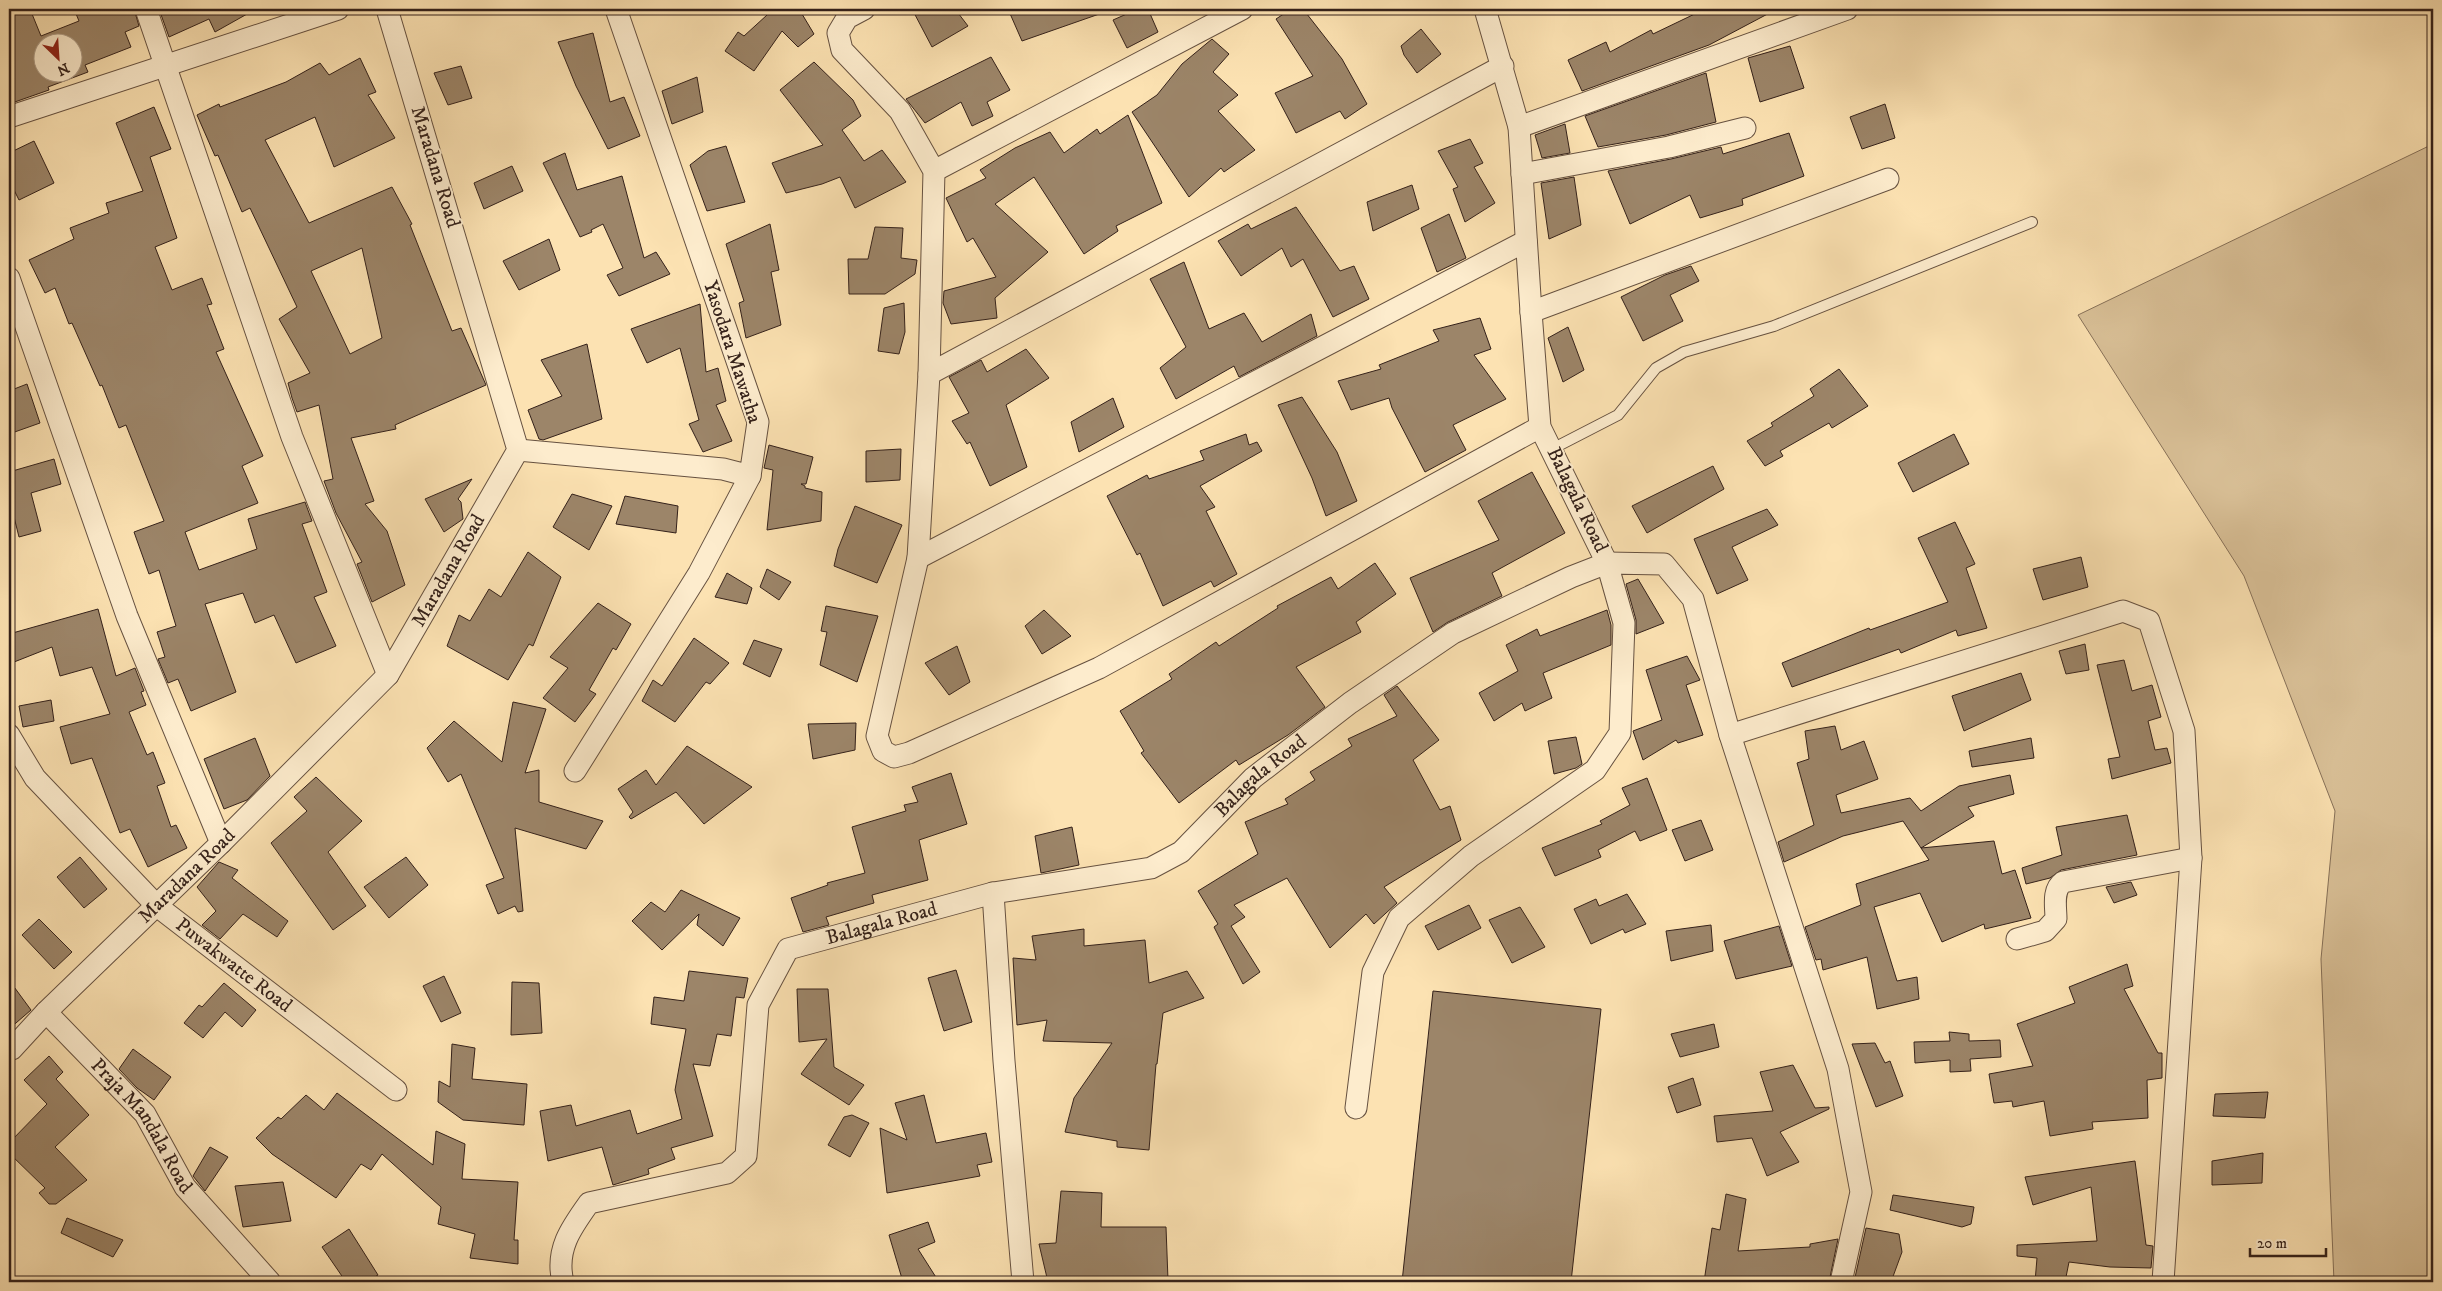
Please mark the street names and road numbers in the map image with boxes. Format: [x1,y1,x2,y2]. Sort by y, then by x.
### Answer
street label: Maradana Road [405,103,465,231]
street label: Yasodara Mawatha [697,278,767,427]
street label: Balagala Road [1541,443,1613,557]
street label: Maradana Road [406,510,491,631]
street label: Balagala Road [1209,729,1311,823]
street label: Maradana Road [133,823,241,929]
street label: Balagala Road [823,896,940,951]
street label: Puwakwatte Road [170,912,297,1018]
street label: Praja Mandala Road [85,1053,198,1199]

